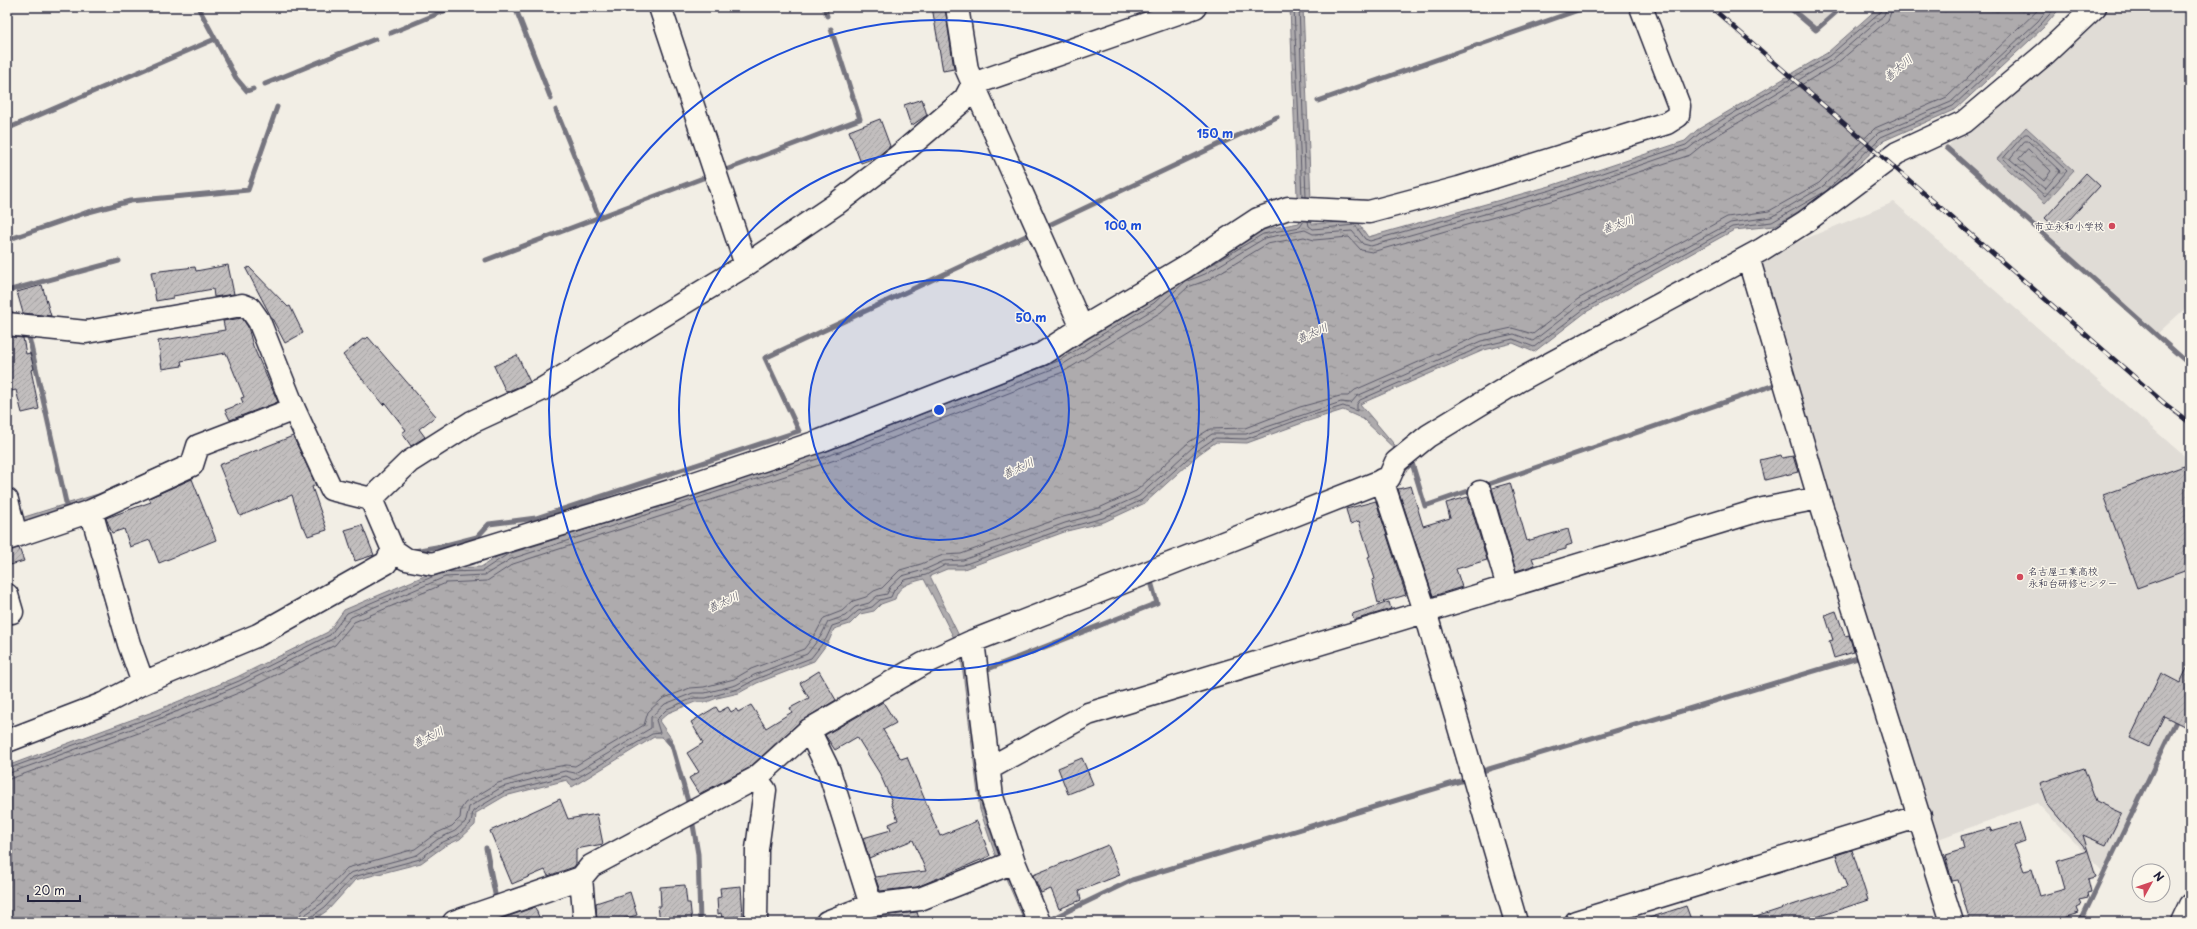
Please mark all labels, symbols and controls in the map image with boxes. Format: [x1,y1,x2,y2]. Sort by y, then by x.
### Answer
water label: 善太川 [1880,50,1916,85]
text: 150 m [1197,124,1233,142]
water label: 善太川 [1599,210,1636,237]
text: 100 m [1104,216,1142,234]
place label: 市立永和小学校 [2034,218,2104,233]
marker: 市立永和小学校 [2107,221,2117,231]
text: 50 m [1015,308,1047,326]
water label: 善太川 [1293,318,1330,347]
centre of rings [932,403,946,417]
water label: 善太川 [999,453,1036,482]
place label: 名古屋工業高校 永和台研修センター [2028,563,2118,590]
marker: 名古屋工業高校 永和台研修センター [2015,572,2025,582]
water label: 善太川 [704,587,741,616]
water label: 善太川 [409,722,446,751]
north arrow [2131,863,2171,903]
text: N [2150,867,2169,885]
scale bar [28,877,80,903]
text: 20 m [34,881,65,899]

